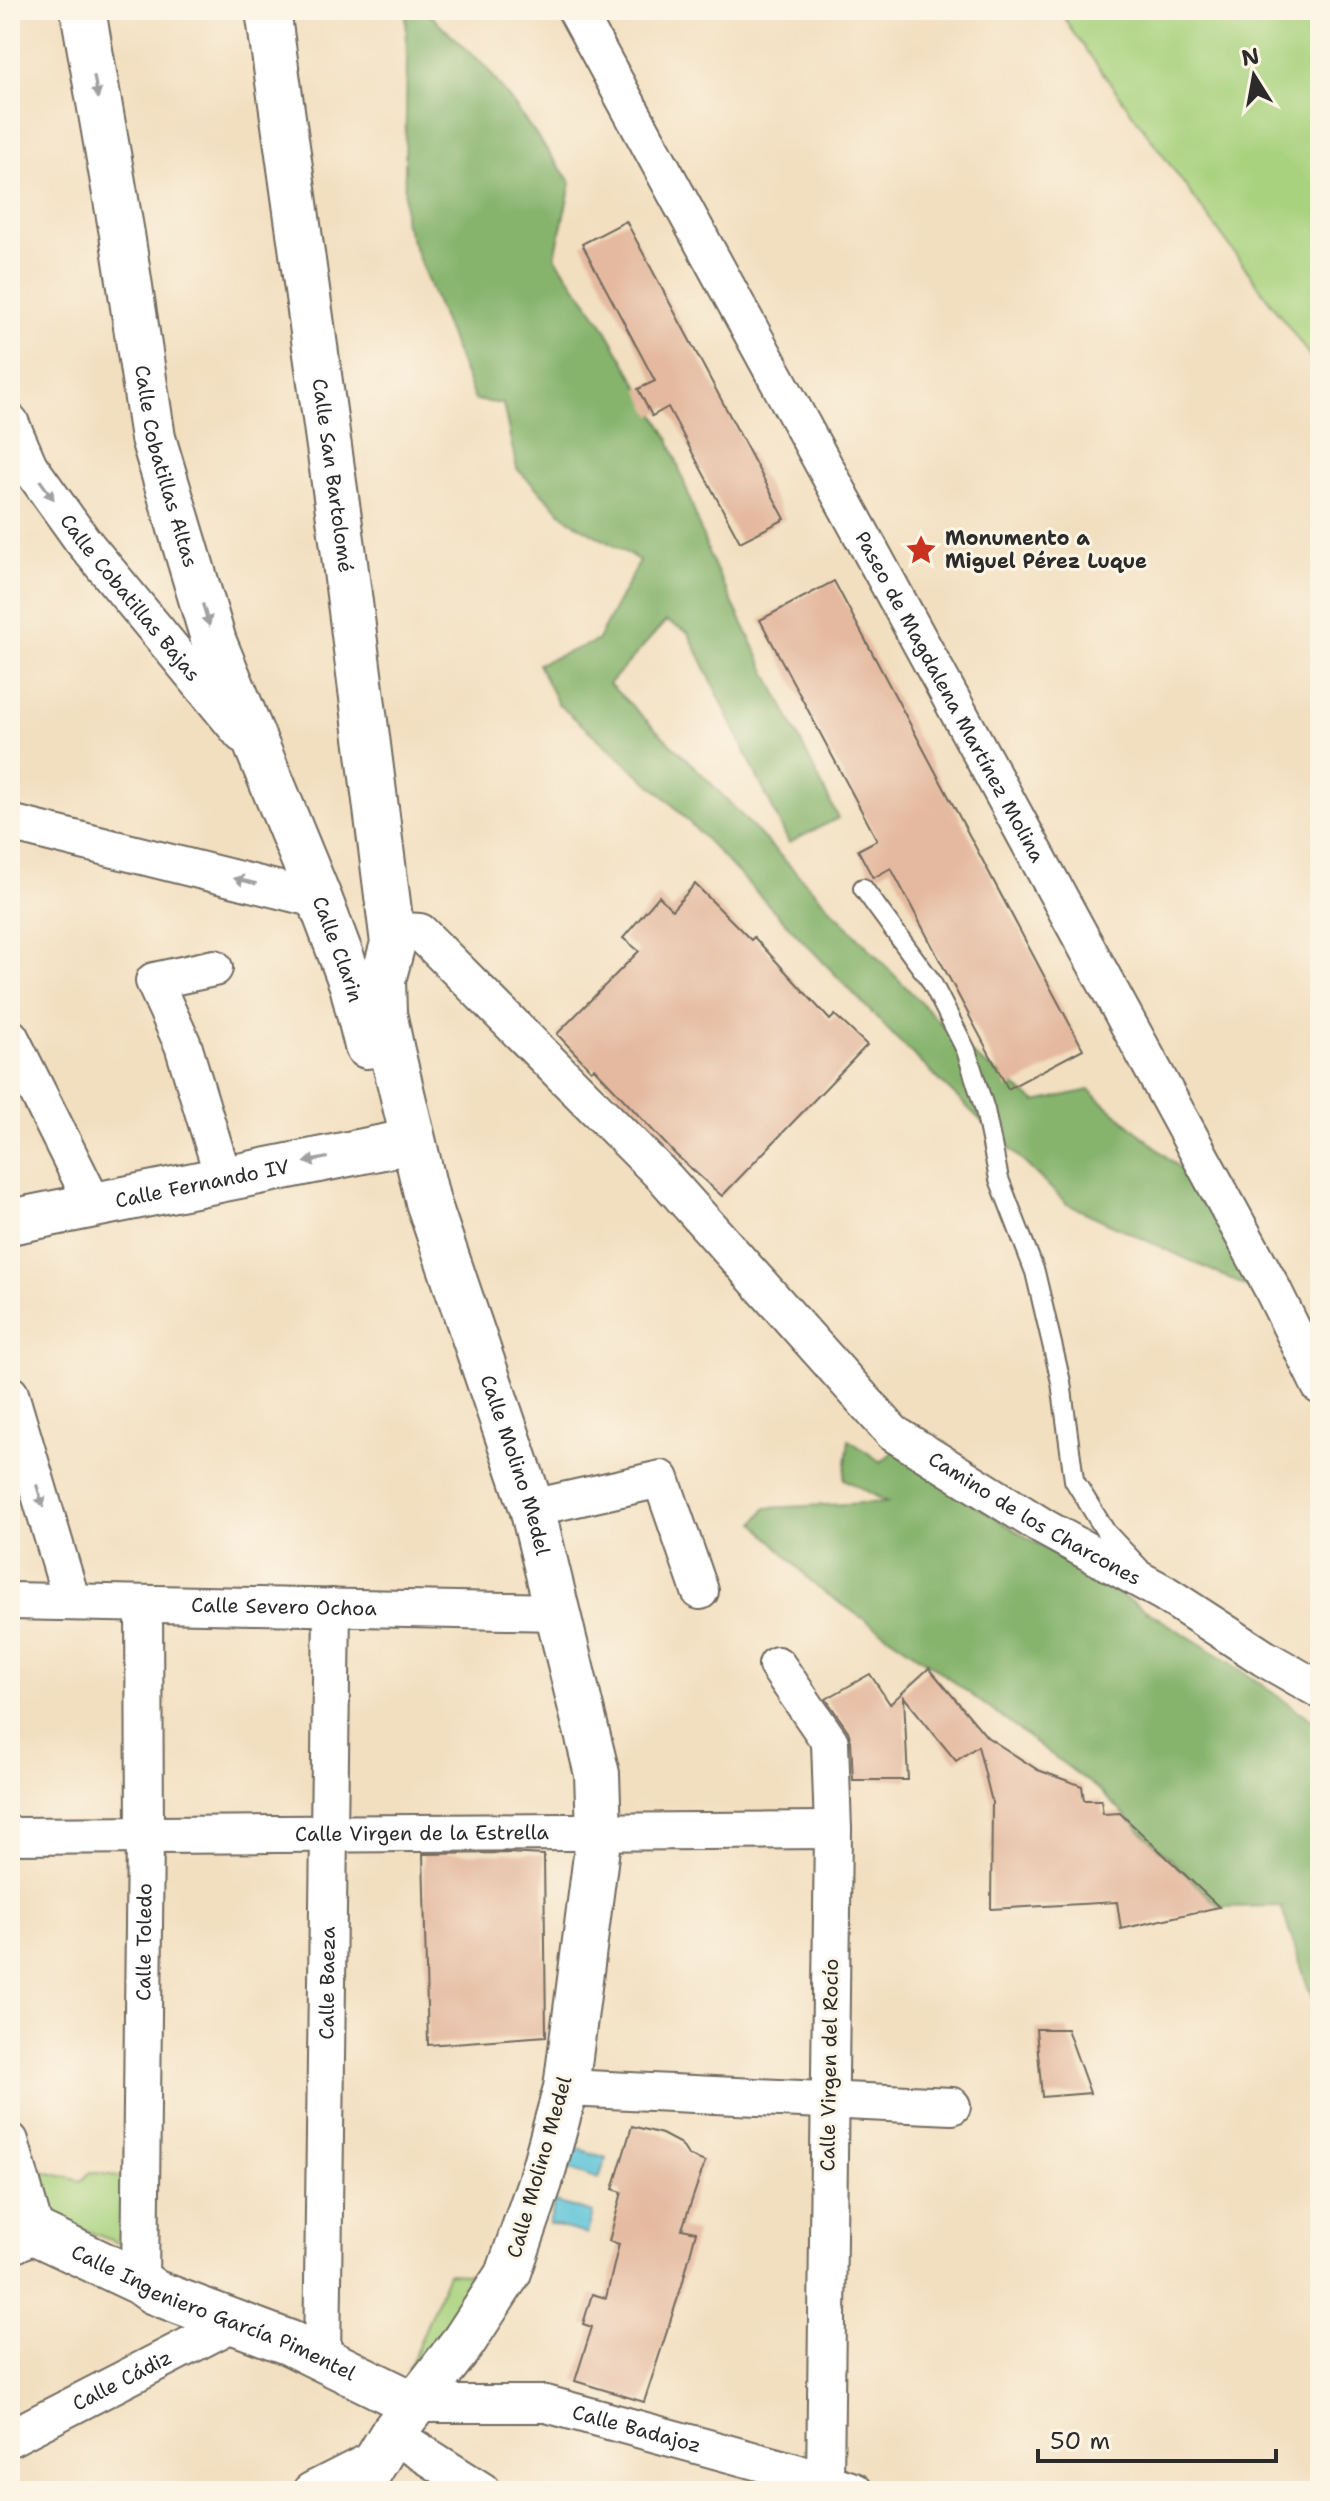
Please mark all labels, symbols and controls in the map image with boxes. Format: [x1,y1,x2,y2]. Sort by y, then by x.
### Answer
north arrow [1214,36,1294,116]
text: N [1239,41,1262,73]
one-way arrow [91,75,103,100]
street label: Calle Cobatillas Altas [129,363,204,570]
street label: Calle San Bartolomé [307,377,359,574]
one-way arrow [39,480,54,501]
street label: Calle Cobatillas Bajas [54,509,206,687]
place label: Monumento a Miguel Pérez Luque [945,525,1147,574]
street label: Paseo de Magdalena Martínez Molina [849,527,1051,867]
place icon: Monumento a Miguel Pérez Luque [904,533,938,567]
one-way arrow [200,603,213,627]
one-way arrow [232,875,257,887]
street label: Calle Clarin [307,892,369,1005]
street label: Calle Fernando IV [113,1153,292,1214]
one-way arrow [304,1155,329,1167]
street label: Calle Molino Medel [475,1371,556,1558]
street label: Camino de los Charcones [924,1445,1146,1591]
one-way arrow [34,1484,47,1508]
street label: Calle Severo Ochoa [191,1592,378,1621]
street label: Calle Virgen de la Estrella [295,1819,550,1847]
street label: Calle Toledo [130,1883,157,2001]
street label: Calle Baeza [313,1926,341,2040]
street label: Calle Virgen del Rocío [814,1958,844,2172]
street label: Calle Molino Medel [501,2073,577,2261]
street label: Calle Ingeniero García Pimentel [67,2239,360,2386]
street label: Calle Cádiz [68,2344,176,2417]
street label: Calle Badajoz [570,2399,704,2459]
scale bar [1038,2413,1276,2463]
text: 50 m [1050,2425,1110,2457]

